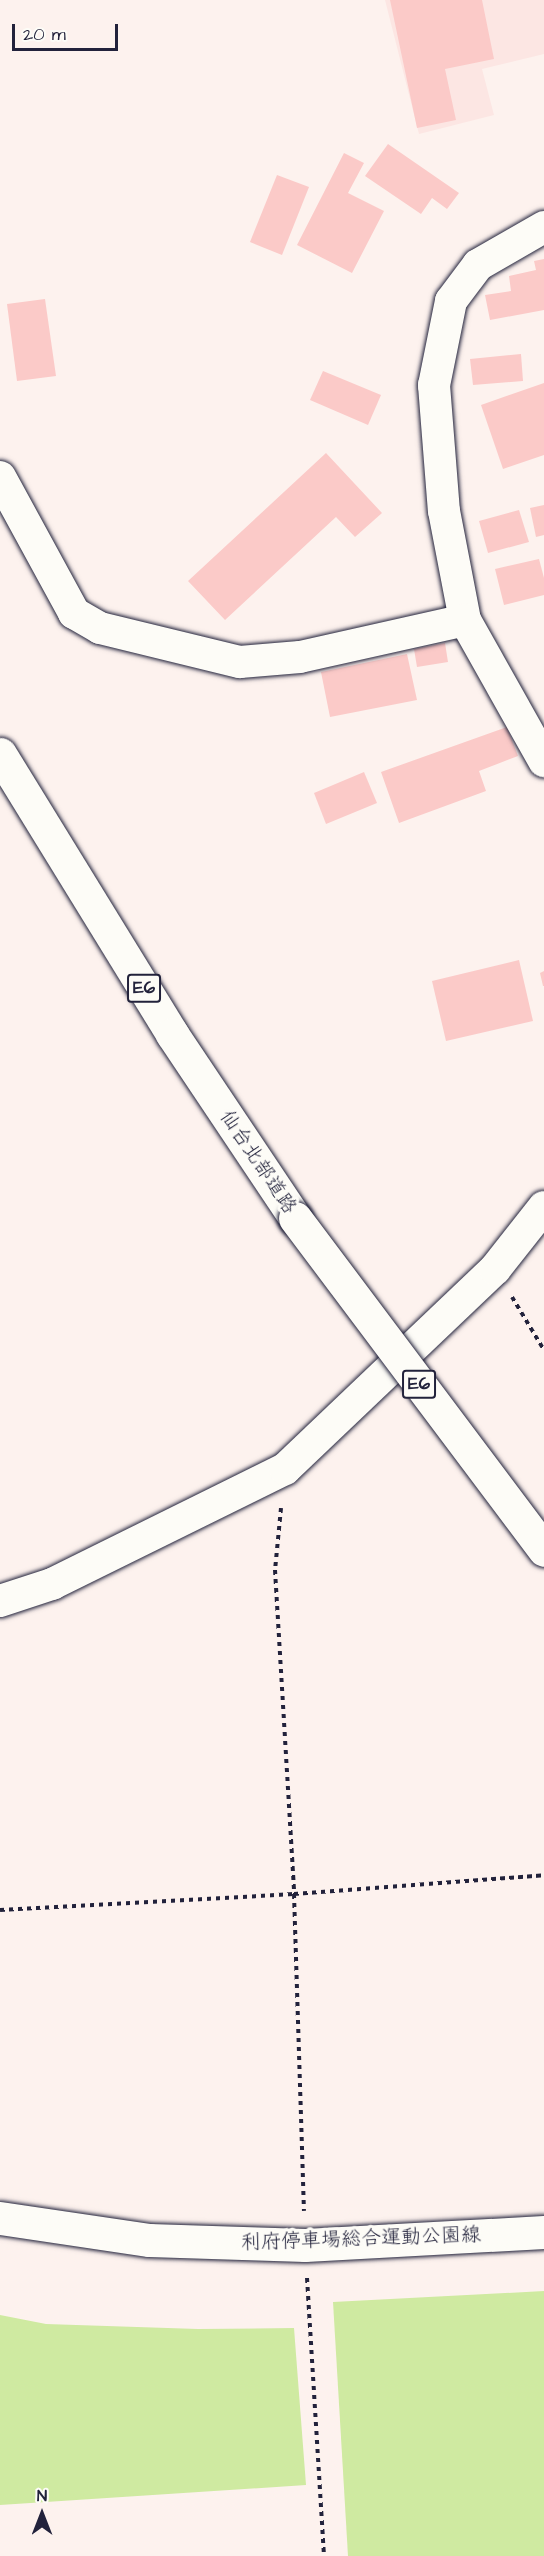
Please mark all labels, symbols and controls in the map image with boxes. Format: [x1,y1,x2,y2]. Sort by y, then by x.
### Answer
scale bar [15,12,122,50]
text: 20 m [23,22,66,47]
road number: E6 [126,973,162,1003]
street label: 仙台北部道路 [215,1106,301,1218]
road number: E6 [401,1369,437,1399]
street label: 利府停車場総合運動公園線 [241,2223,481,2255]
north arrow [12,2484,72,2544]
text: N [37,2485,47,2507]

